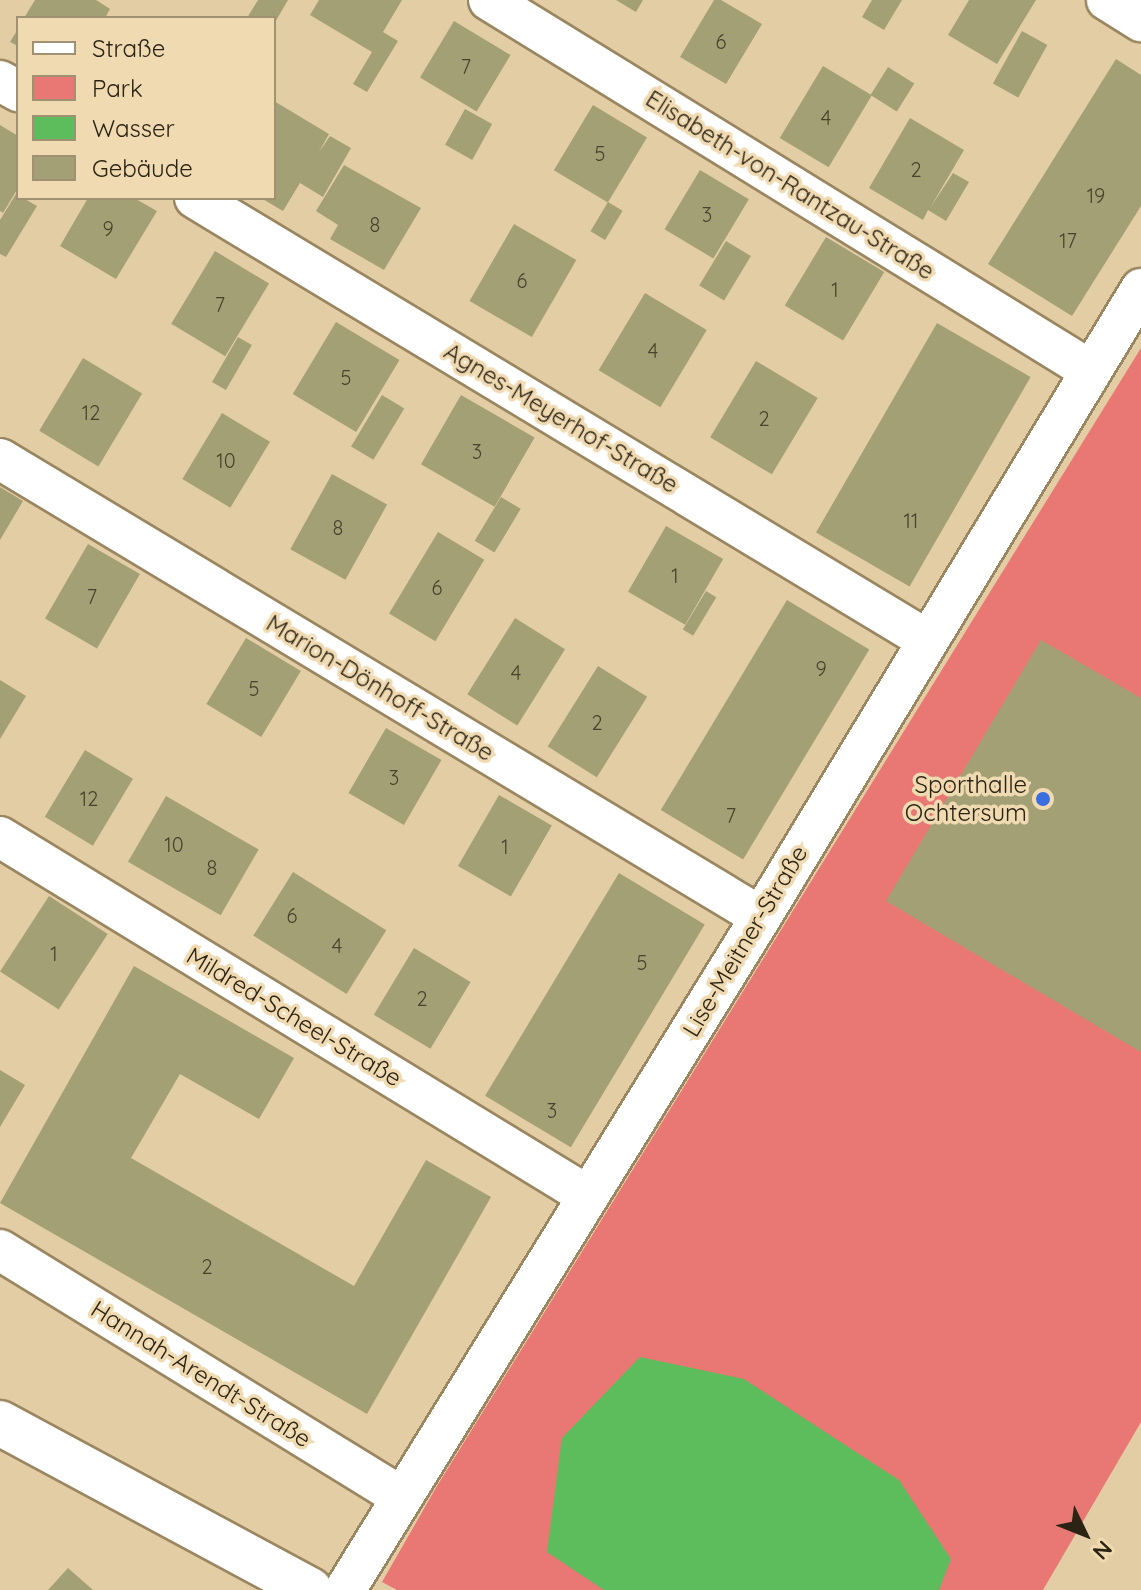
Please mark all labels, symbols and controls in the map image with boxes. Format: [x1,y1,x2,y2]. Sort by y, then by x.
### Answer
legend [16,16,276,200]
house number: 6 [716,29,726,53]
text: Straße [92,33,165,63]
house number: 7 [461,54,471,78]
text: Park [92,73,143,103]
street label: Elisabeth-von-Rantzau-Straße [640,84,940,286]
house number: 4 [821,105,831,129]
text: Wasser [92,113,175,143]
house number: 5 [595,141,605,165]
text: Gebäude [92,153,193,183]
house number: 2 [910,157,922,181]
house number: 19 [1087,183,1105,207]
house number: 3 [702,202,712,226]
house number: 8 [370,212,380,236]
house number: 9 [102,216,114,240]
house number: 17 [1059,228,1077,252]
house number: 6 [517,268,527,292]
house number: 1 [831,277,839,301]
house number: 7 [215,292,225,316]
street label: Agnes-Meyerhof-Straße [439,337,683,499]
house number: 4 [648,338,658,362]
house number: 5 [341,365,351,389]
house number: 12 [82,400,100,424]
house number: 2 [758,406,770,430]
house number: 3 [472,439,482,463]
house number: 10 [216,448,236,472]
house number: 11 [904,508,918,532]
house number: 8 [333,515,343,539]
house number: 1 [671,563,679,587]
house number: 6 [432,575,442,599]
house number: 7 [87,584,97,608]
street label: Marion-Dönhoff-Straße [261,609,499,767]
house number: 9 [815,656,827,680]
house number: 4 [511,660,521,684]
house number: 5 [249,676,259,700]
house number: 2 [591,710,603,734]
house number: 3 [389,765,399,789]
place label: Sporthalle Ochtersum [905,771,1027,827]
house number: 12 [80,786,98,810]
marker: Sporthalle Ochtersum [1034,790,1052,808]
house number: 7 [726,803,736,827]
house number: 10 [164,832,184,856]
house number: 1 [501,834,509,858]
street label: Lise-Meitner-Straße [677,840,813,1042]
house number: 8 [207,855,217,879]
house number: 6 [287,903,297,927]
house number: 4 [332,933,342,957]
house number: 1 [50,941,58,965]
street label: Mildred-Scheel-Straße [181,941,407,1093]
house number: 5 [637,950,647,974]
house number: 2 [416,986,428,1010]
house number: 3 [547,1098,557,1122]
house number: 2 [201,1254,213,1278]
street label: Hannah-Arendt-Straße [86,1294,316,1454]
north arrow [1045,1494,1125,1574]
text: N [1087,1535,1118,1566]

